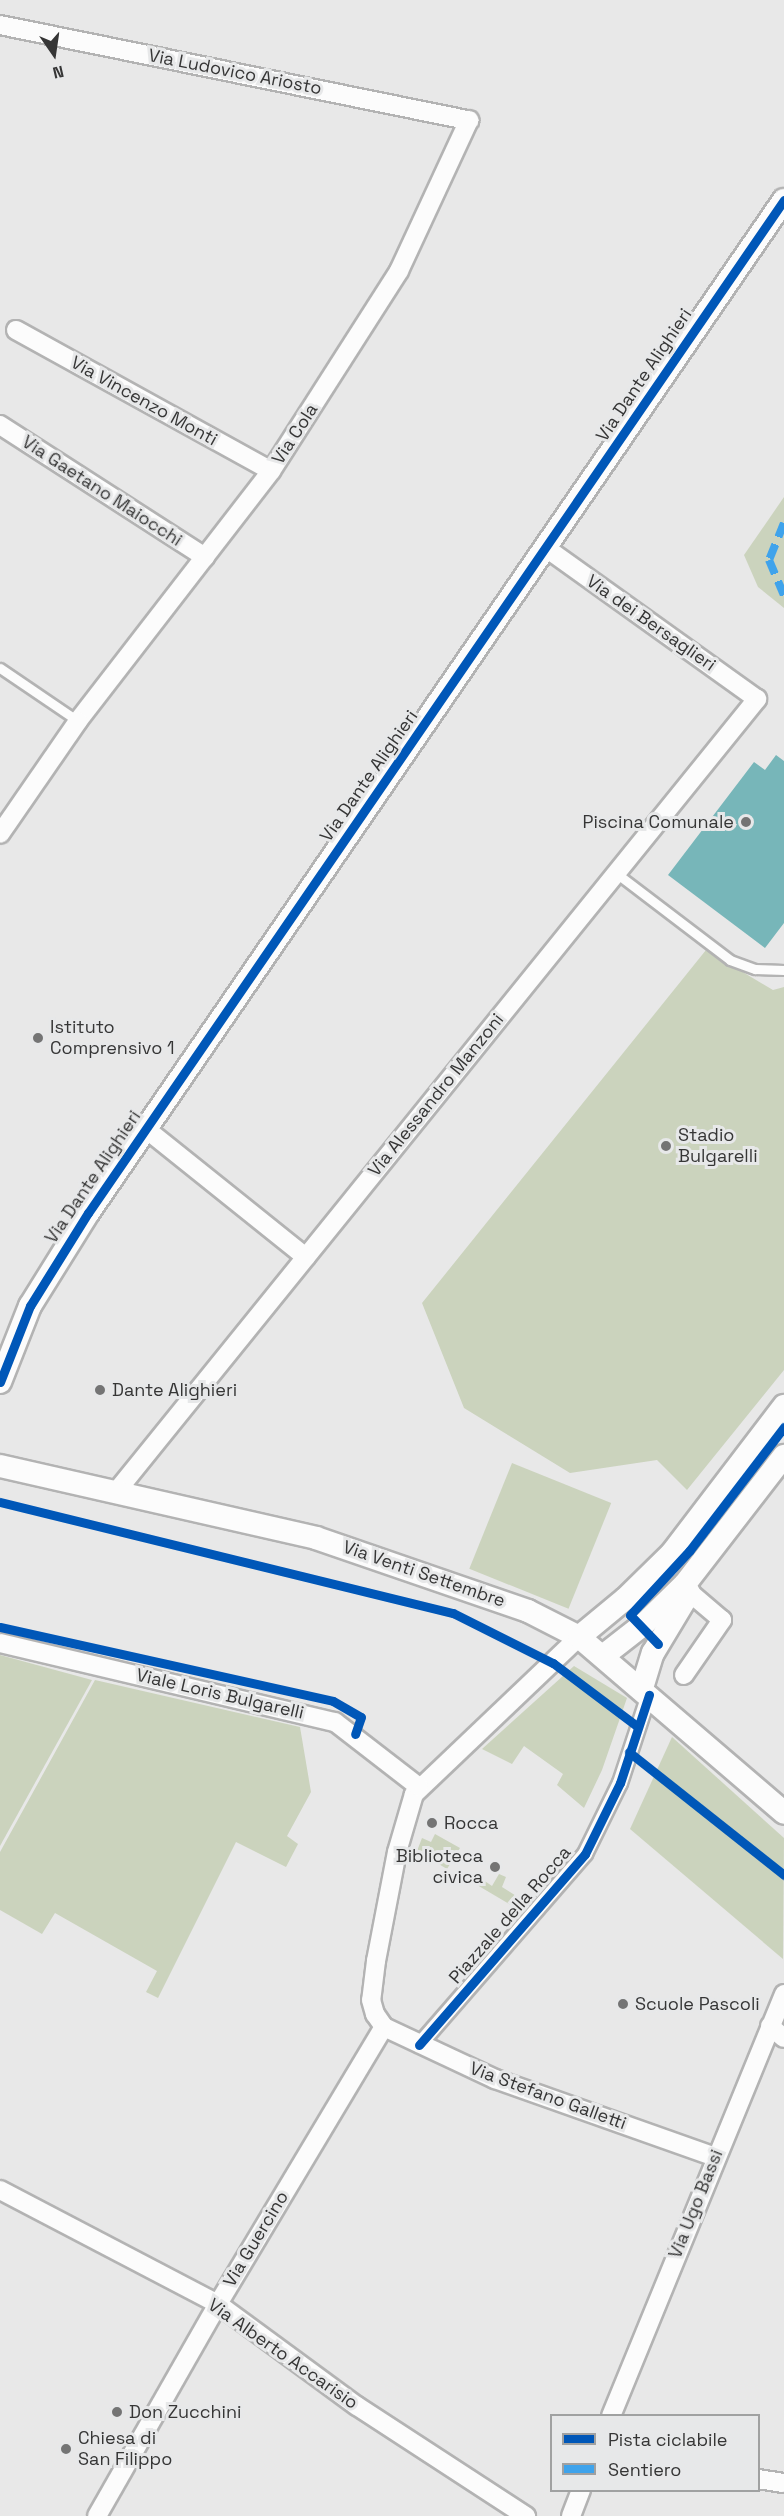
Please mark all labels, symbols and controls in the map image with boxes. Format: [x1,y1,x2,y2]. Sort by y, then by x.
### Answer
north arrow [24,24,84,84]
street label: Via Ludovico Ariosto [146,45,324,99]
text: N [51,61,66,83]
street label: Via Dante Alighieri [591,304,697,446]
street label: Via Vincenzo Monti [67,352,221,450]
street label: Via Cola [267,400,323,468]
street label: Via Gaetano Maiocchi [18,431,186,551]
street label: Via dei Bersaglieri [582,570,720,676]
street label: Via Dante Alighieri [315,706,423,846]
place label: Piscina Comunale [583,811,734,833]
marker: Piscina Comunale [739,815,753,829]
street label: Via Alessandro Manzoni [364,1009,508,1181]
place label: Istituto Comprensivo 1 [50,1017,174,1060]
marker: Istituto Comprensivo 1 [31,1031,45,1045]
street label: Via Dante Alighieri [40,1106,146,1248]
place label: Stadio Bulgarelli [678,1125,758,1168]
marker: Stadio Bulgarelli [659,1139,673,1153]
place label: Dante Alighieri [112,1379,237,1401]
marker: Dante Alighieri [93,1383,107,1397]
street label: Via Venti Settembre [340,1536,508,1612]
street label: Viale Loris Bulgarelli [134,1664,306,1724]
place label: Rocca [444,1812,498,1834]
marker: Rocca [425,1816,439,1830]
street label: Piazzale della Rocca [445,1842,575,1988]
place label: Biblioteca civica [396,1846,483,1888]
marker: Biblioteca civica [488,1860,502,1874]
place label: Scuole Pascoli [635,1993,760,2015]
marker: Scuole Pascoli [616,1997,630,2011]
street label: Via Stefano Galletti [467,2058,629,2134]
street label: Via Ugo Bassi [664,2146,728,2262]
street label: Via Guercino [219,2187,293,2291]
street label: Via Alberto Accarisio [204,2294,362,2414]
place label: Don Zucchini [129,2401,241,2423]
marker: Don Zucchini [110,2405,124,2419]
legend [550,2414,760,2492]
place label: Chiesa di San Filippo [78,2428,172,2470]
text: Pista ciclabile [608,2428,727,2451]
marker: Chiesa di San Filippo [59,2442,73,2456]
text: Sentiero [608,2458,681,2481]

